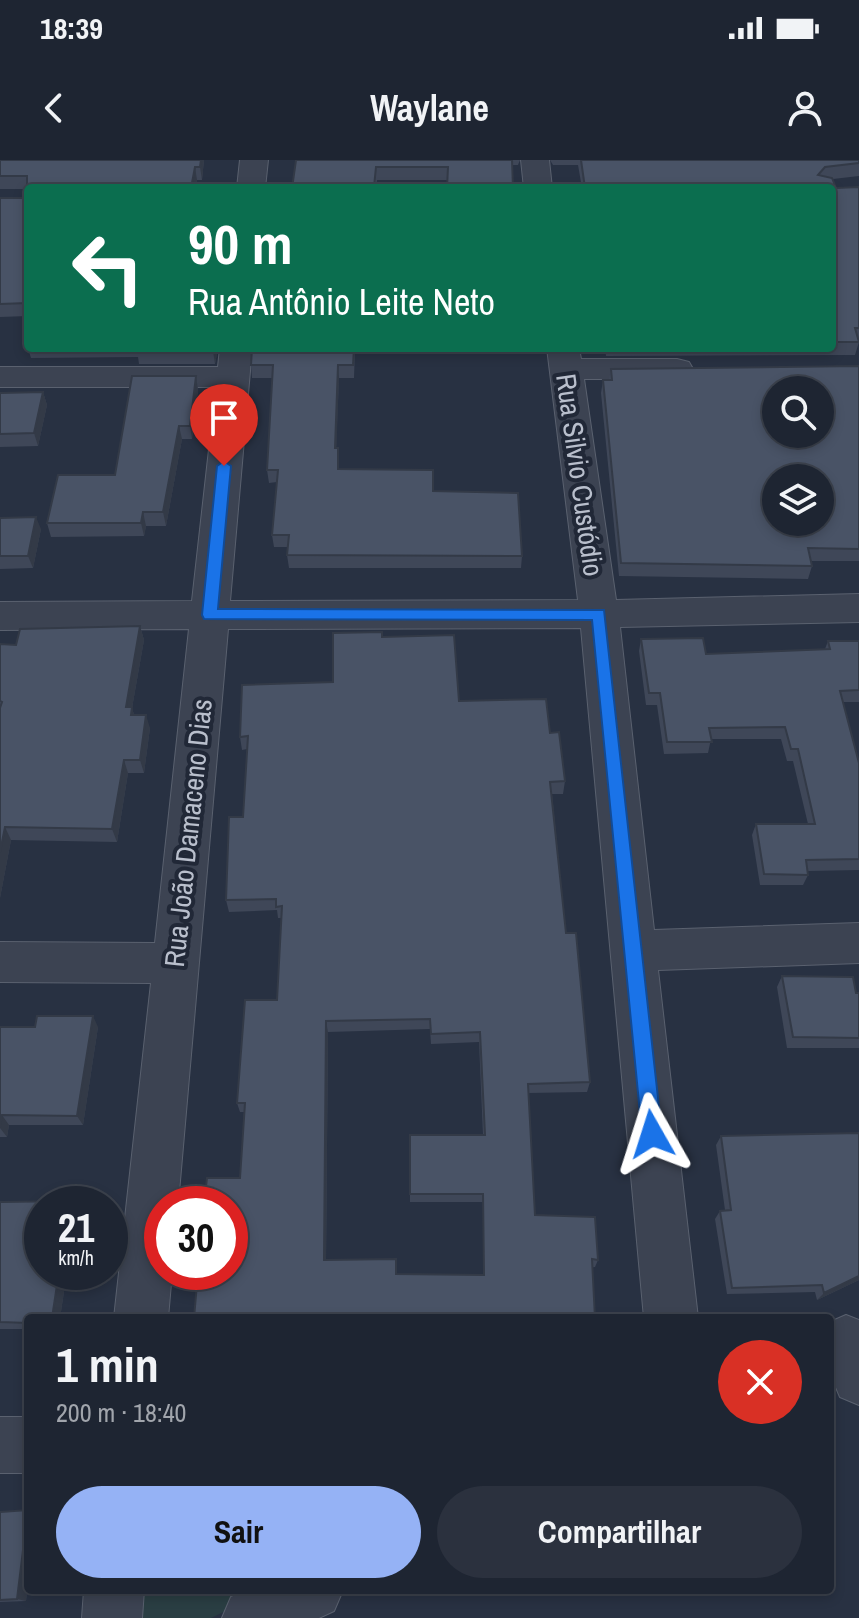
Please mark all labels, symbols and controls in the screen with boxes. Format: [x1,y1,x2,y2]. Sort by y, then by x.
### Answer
text: 18:39 [40,8,103,48]
text: Waylane [370,84,489,132]
icon: back [32,86,76,130]
icon: person [783,86,827,130]
text: 90 m [188,206,293,281]
icon: left [56,216,160,320]
text: Rua Antônio Leite Neto [188,278,495,326]
street label: Rua Silvio Custódio [547,371,613,579]
map controls [762,376,834,536]
button: search [762,376,834,448]
pin [190,384,258,466]
icon: arrive [202,396,246,440]
button: layers [762,464,834,536]
street label: Rua João Damaceno Dias [155,697,221,969]
position arrow [610,1092,694,1176]
speed limit sign: 30 [144,1186,248,1290]
text: 21 [58,1201,94,1254]
text: km/h [58,1244,94,1271]
text: 1 min [56,1332,159,1397]
button: close [718,1340,802,1424]
text: 200 m · 18:40 [56,1395,186,1430]
button: Sair [56,1486,421,1578]
button: Compartilhar [437,1486,802,1578]

